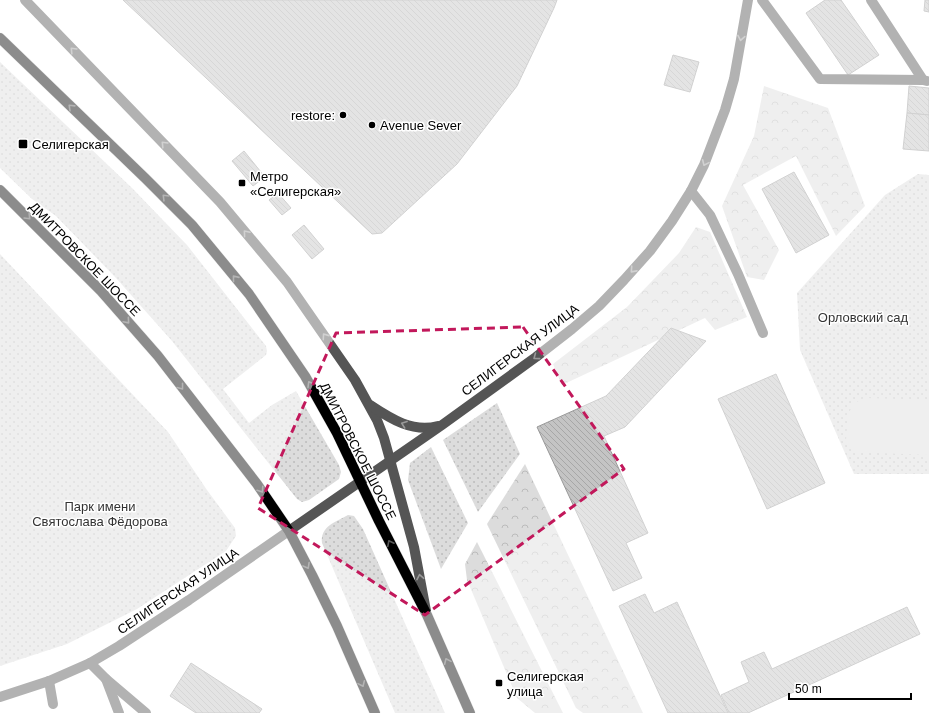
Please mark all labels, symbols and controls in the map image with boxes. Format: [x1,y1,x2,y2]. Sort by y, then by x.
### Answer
one-way arrow [737,35,746,42]
one-way arrow [70,47,78,55]
one-way arrow [68,104,76,111]
place label: restore: [291,108,335,123]
marker: restore: [338,110,348,120]
place label: Avenue Sever [380,118,462,133]
marker: Avenue Sever [367,120,377,130]
place label: Селигерская [32,137,109,152]
marker: Селигерская [17,138,29,150]
one-way arrow [161,141,168,149]
one-way arrow [702,158,710,166]
place label: Метро «Селигерская» [250,169,341,199]
marker: Метро «Селигерская» [237,178,247,188]
one-way arrow [162,194,169,202]
street label: ДМИТРОВСКОЕ ШОССЕ [27,199,144,319]
one-way arrow [23,212,31,220]
one-way arrow [243,230,250,238]
one-way arrow [630,266,637,273]
one-way arrow [233,275,240,282]
street label: СЕЛИГЕРСКАЯ УЛИЦА [458,301,582,399]
park label: Орловский сад [818,310,909,325]
one-way arrow [123,317,130,324]
one-way arrow [322,333,330,340]
one-way arrow [534,352,541,359]
street label: ДМИТРОВСКОЕ ШОССЕ [317,380,399,523]
one-way arrow [307,381,314,388]
one-way arrow [177,382,184,389]
one-way arrow [401,420,408,429]
one-way arrow [256,485,263,492]
park label: Парк имени Святослава Фёдорова [32,499,169,529]
one-way arrow [388,540,395,547]
street label: СЕЛИГЕРСКАЯ УЛИЦА [115,545,242,637]
one-way arrow [303,561,310,569]
one-way arrow [416,574,424,580]
one-way arrow [444,657,452,665]
place label: Селигерская улица [507,669,584,699]
scale bar [789,675,911,701]
marker: Селигерская улица [494,678,504,688]
one-way arrow [357,679,365,687]
text: 50 m [795,682,822,696]

